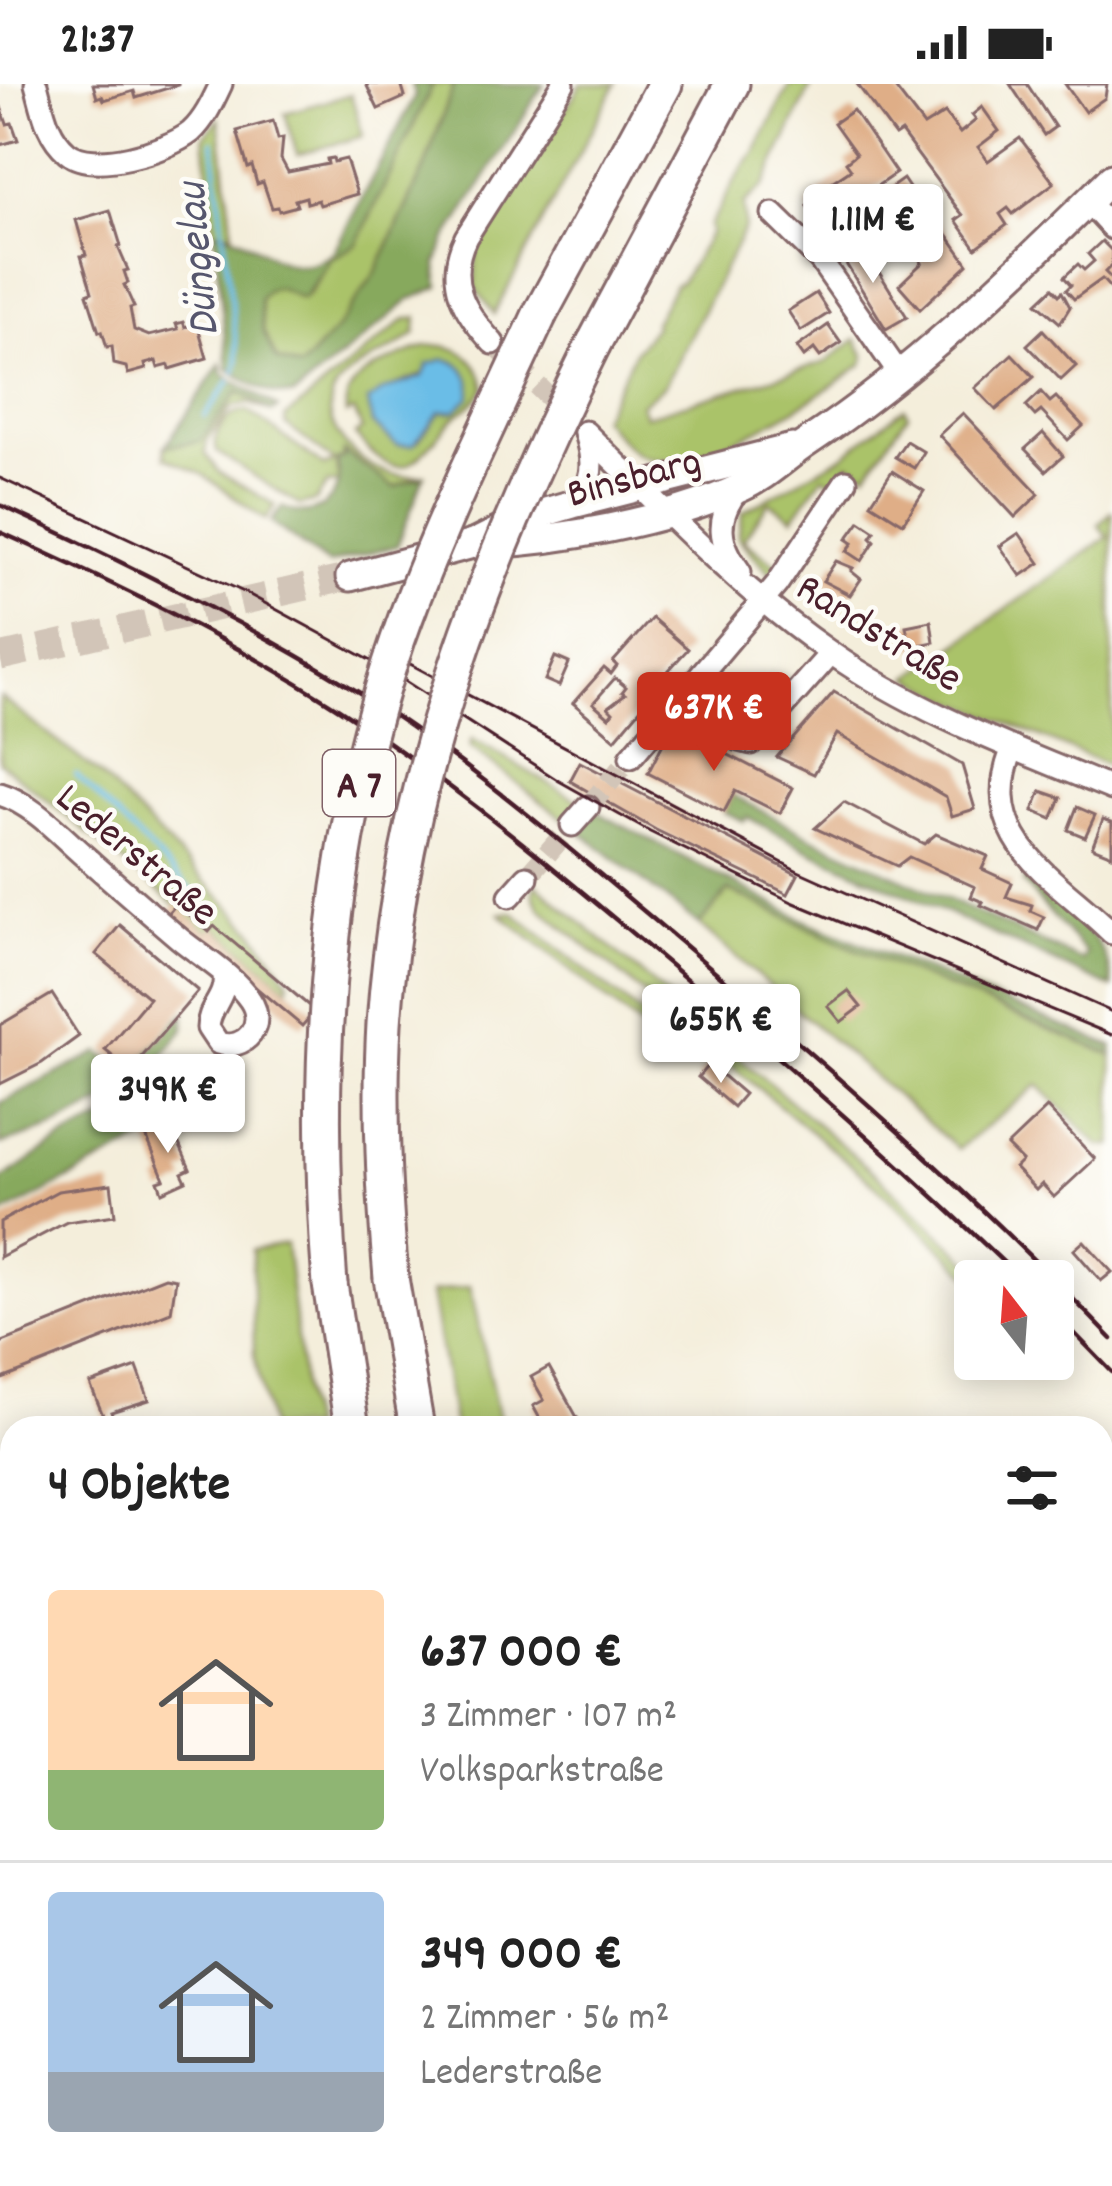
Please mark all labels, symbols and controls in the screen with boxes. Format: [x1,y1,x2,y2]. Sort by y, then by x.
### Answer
text: 21:37 [60,10,134,74]
water label: Düngelau [162,177,240,339]
pin: 1.11M € [762,184,984,286]
text: 1.11M € [830,195,916,250]
street label: Binsbarg [561,434,709,527]
street label: Randstraße [782,561,972,711]
pin: 637K € [616,672,812,774]
text: 637K € [664,683,764,738]
road number: A 7 [323,750,395,816]
street label: Lederstraße [40,771,229,943]
pin: 655K € [623,984,819,1086]
text: 655K € [669,995,773,1050]
pin: 349K € [70,1054,266,1156]
text: 349K € [118,1065,218,1120]
north arrow [954,1260,1074,1380]
map controls [954,1260,1074,1380]
text: 4 Objekte [48,1452,230,1524]
icon: filters [999,1455,1065,1521]
text: 637 000 € [420,1619,622,1691]
icon: home [144,1638,288,1782]
text: 3 Zimmer · 107 m² [420,1691,677,1746]
text: Volksparkstraße [420,1746,664,1801]
text: 349 000 € [420,1921,622,1993]
icon: home [144,1940,288,2084]
text: 2 Zimmer · 56 m² [420,1993,669,2048]
text: Lederstraße [420,2048,602,2103]

